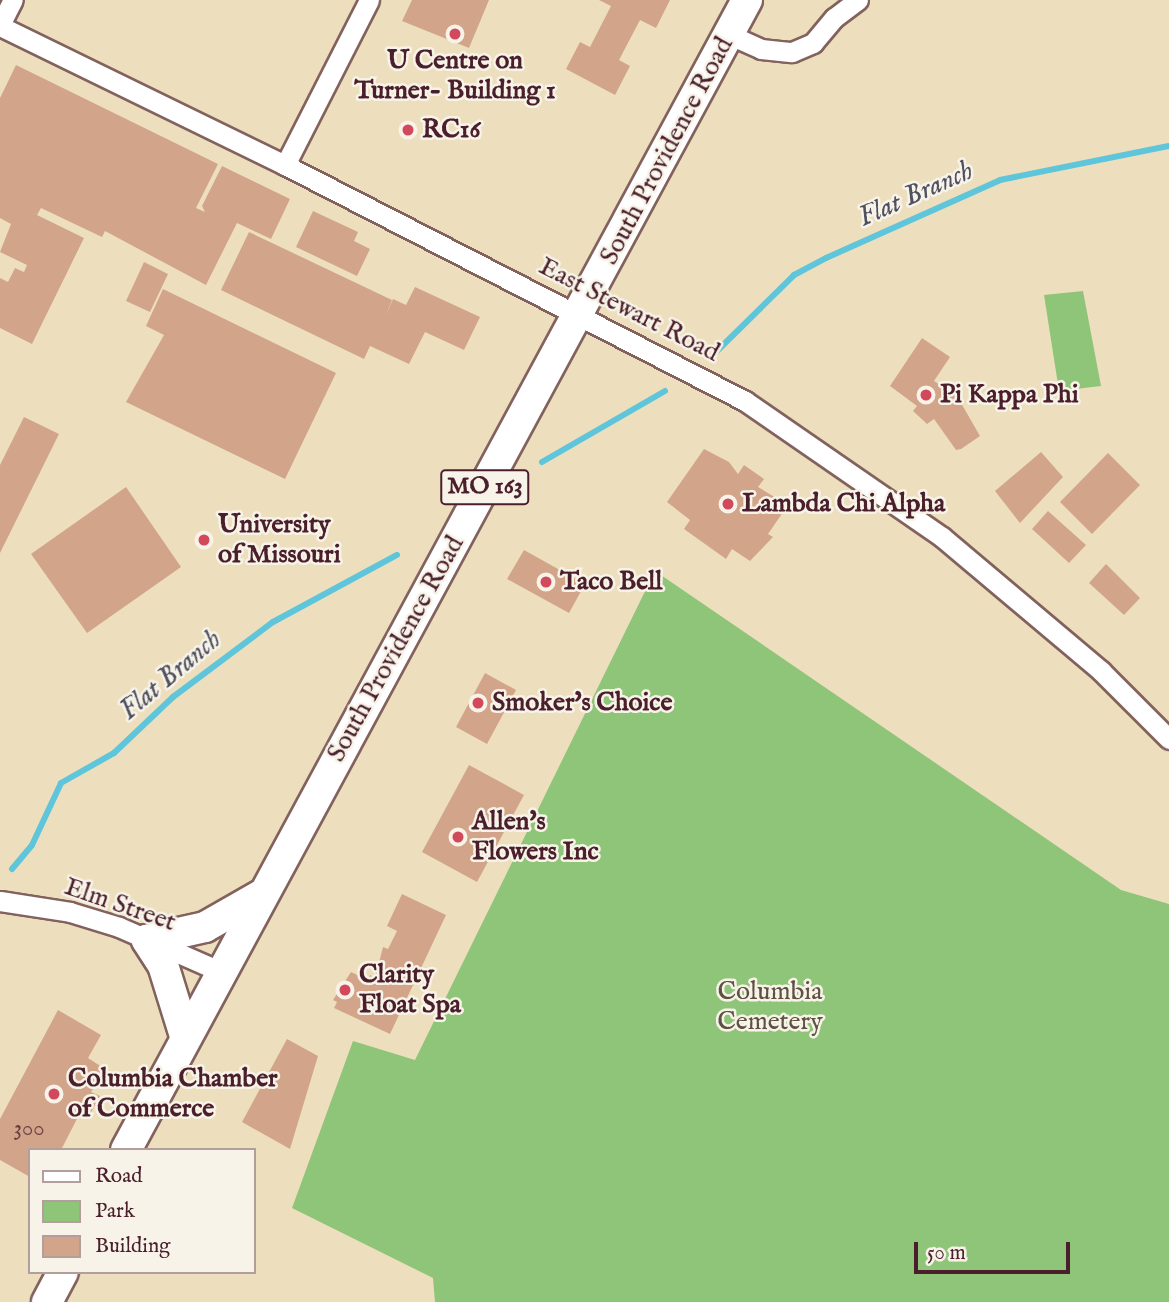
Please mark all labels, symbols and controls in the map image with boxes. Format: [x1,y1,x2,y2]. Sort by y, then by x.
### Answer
marker: U Centre on Turner- Building 1 [447,26,463,42]
street label: South Providence Road [594,32,740,270]
place label: U Centre on Turner- Building 1 [354,45,556,106]
place label: RC16 [422,114,480,146]
marker: RC16 [400,122,416,138]
water label: Flat Branch [853,155,979,235]
street label: East Stewart Road [534,251,724,369]
place label: Pi Kappa Phi [940,379,1079,411]
marker: Pi Kappa Phi [918,387,934,403]
road number: MO 163 [440,466,530,508]
place label: Lambda Chi Alpha [742,488,945,520]
marker: Lambda Chi Alpha [720,496,736,512]
place label: University of Missouri [218,509,341,570]
street label: South Providence Road [321,531,471,767]
marker: University of Missouri [196,532,212,548]
place label: Taco Bell [560,566,662,598]
marker: Taco Bell [538,574,554,590]
water label: Flat Branch [113,624,229,728]
place label: Smoker's Choice [492,687,672,719]
marker: Smoker's Choice [470,695,486,711]
place label: Allen's Flowers Inc [472,806,599,868]
marker: Allen's Flowers Inc [450,829,466,845]
street label: Elm Street [60,871,180,939]
place label: Clarity Float Spa [359,959,461,1020]
park label: Columbia Cemetery [717,976,823,1038]
marker: Clarity Float Spa [337,982,353,998]
place label: Columbia Chamber of Commerce [68,1063,278,1124]
marker: Columbia Chamber of Commerce [46,1086,62,1102]
house number: 300 [13,1115,45,1143]
legend [28,1148,256,1274]
text: Road [95,1163,142,1190]
text: Park [95,1198,135,1225]
scale bar [917,1228,1073,1272]
text: Building [95,1233,170,1260]
text: 50 m [927,1240,966,1267]

